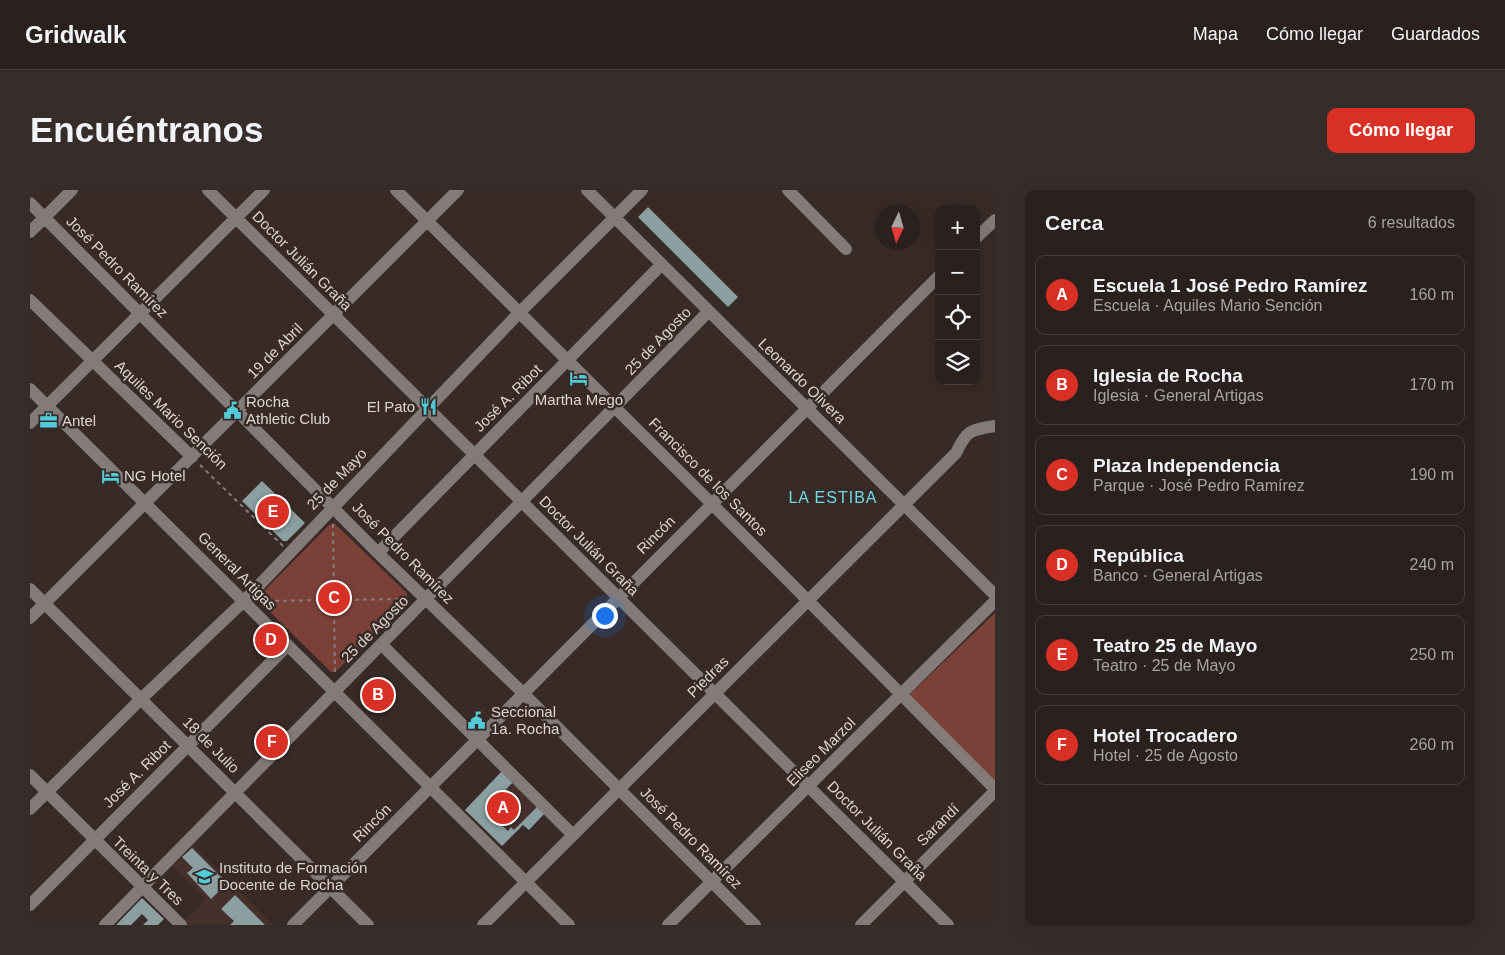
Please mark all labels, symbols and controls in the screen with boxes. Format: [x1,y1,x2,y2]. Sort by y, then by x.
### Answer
text: Gridwalk [25,21,126,48]
text: Mapa [1193,24,1238,44]
text: Cómo llegar [1266,24,1363,44]
text: Guardados [1391,24,1480,44]
button: Cómo llegar [1327,108,1475,153]
text: Encuéntranos [30,110,263,149]
north arrow [875,205,920,250]
map controls [935,205,980,385]
button: + [935,205,980,250]
street label: Doctor Julián Graña [249,207,356,314]
text: Cerca [1045,211,1103,234]
street label: José Pedro Ramírez [63,212,172,321]
text: 6 resultados [1368,214,1455,231]
button: − [935,250,980,295]
text: Escuela 1 José Pedro Ramírez [1093,275,1368,296]
text: A [1056,286,1068,303]
text: 160 m [1410,286,1454,303]
button: locate [935,295,980,340]
text: Escuela · Aquiles Mario Sención [1093,297,1322,314]
street label: 25 de Agosto [621,303,694,378]
street label: 19 de Abril [244,320,306,382]
street label: Leonardo Olivera [755,335,850,427]
button: layers [935,340,980,385]
street label: Aquiles Mario Sención [112,357,231,473]
street label: José A. Ribot [470,360,545,435]
text: Iglesia de Rocha [1093,365,1243,386]
hotel icon: Martha Mego [569,369,589,389]
text: B [1056,376,1068,393]
text: 170 m [1410,376,1454,393]
text: Iglesia · General Artigas [1093,387,1264,404]
place label: Martha Mego [535,391,623,408]
place label: Rocha Athletic Club [246,393,330,427]
restaurant icon: El Pato [419,397,439,417]
place label: El Pato [367,398,415,415]
public building icon: Rocha Athletic Club [222,401,242,421]
office icon: Antel [38,411,58,431]
place label: Antel [62,412,96,429]
street label: Francisco de los Santos [646,414,771,539]
street label: 25 de Mayo [303,445,370,513]
text: Plaza Independencia [1093,455,1280,476]
hotel icon: NG Hotel [100,466,120,486]
text: C [1056,466,1068,483]
text: 190 m [1410,466,1454,483]
place label: NG Hotel [124,467,186,484]
text: Parque · José Pedro Ramírez [1093,477,1305,494]
district label: LA ESTIBA [788,489,878,506]
street label: Doctor Julián Graña [536,492,643,599]
pin: E [257,493,289,531]
street label: José Pedro Ramírez [349,498,458,607]
street label: Rincón [633,512,678,557]
street label: General Artigas [195,528,280,613]
text: República [1093,545,1184,566]
text: D [1056,556,1068,573]
text: 240 m [1410,556,1454,573]
text: Banco · General Artigas [1093,567,1263,584]
pin: C [318,579,350,617]
street label: 25 de Agosto [338,592,412,666]
your location [592,603,618,629]
pin: D [255,621,287,659]
text: Teatro 25 de Mayo [1093,635,1257,656]
text: E [1057,646,1067,663]
text: 250 m [1410,646,1454,663]
street label: Piedras [684,653,732,701]
text: Teatro · 25 de Mayo [1093,657,1235,674]
pin: B [362,676,394,714]
place label: Seccional 1a. Rocha [491,703,560,737]
public building icon: Seccional 1a. Rocha [467,711,487,731]
street label: 18 de Julio [180,713,243,776]
street label: Eliseo Marzol [783,714,858,789]
pin: F [256,723,288,761]
text: Hotel Trocadero [1093,725,1238,746]
street label: José A. Ribot [99,736,174,811]
text: F [1057,736,1067,753]
text: 260 m [1410,736,1454,753]
text: Hotel · 25 de Agosto [1093,747,1238,764]
street label: Doctor Julián Graña [824,777,931,884]
street label: José Pedro Ramírez [637,783,746,892]
pin: A [487,789,519,827]
street label: Sarandí [913,799,963,849]
street label: Rincón [349,800,394,845]
street label: Treinta y Tres [110,833,187,908]
place label: Instituto de Formación Docente de Rocha [219,859,367,893]
school or university icon: Instituto de Formación Docente de Rocha [195,867,215,887]

